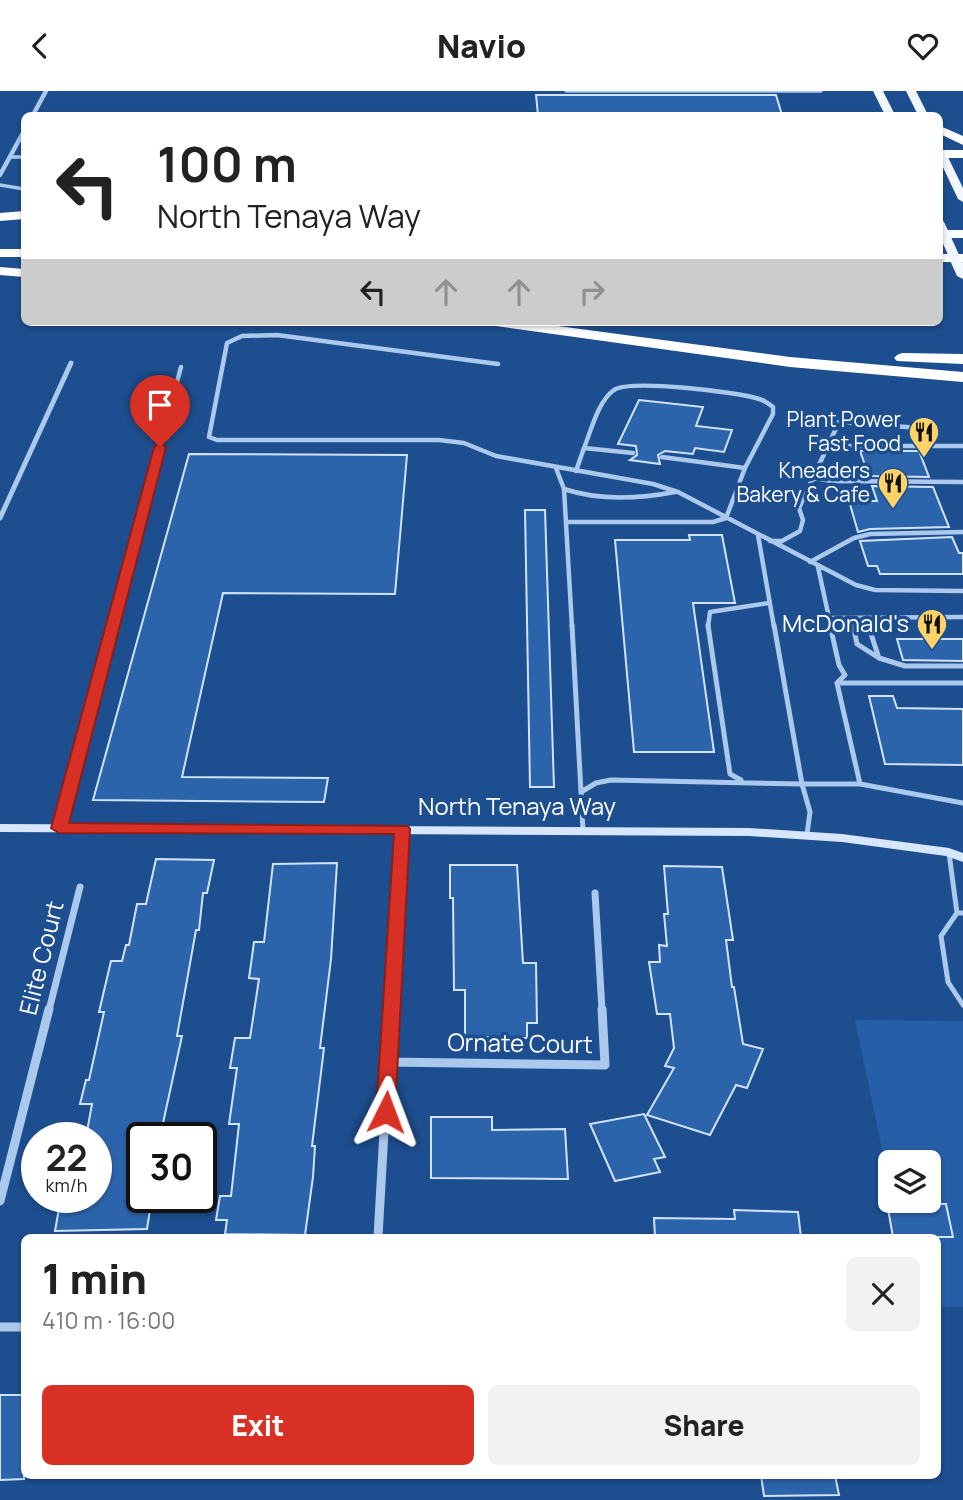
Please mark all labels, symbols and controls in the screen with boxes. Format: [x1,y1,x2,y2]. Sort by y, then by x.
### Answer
text: Navio [437,24,526,68]
icon: back [21,27,59,65]
icon: heart [904,27,942,65]
text: 100 m [157,130,297,197]
icon: left [42,140,133,231]
text: North Tenaya Way [157,194,421,238]
icon: left [354,273,392,311]
icon: ahead [427,273,465,311]
icon: ahead [500,273,538,311]
icon: right [573,273,611,311]
pin [130,375,190,447]
icon: arrive [141,386,179,424]
place label: Plant Power Fast Food [787,405,901,457]
restaurant icon: Plant Power Fast Food [907,415,941,459]
place label: Kneaders Bakery & Cafe [736,456,870,508]
restaurant icon: Kneaders Bakery & Cafe [876,466,910,510]
place label: McDonald's [782,606,909,639]
restaurant icon: McDonald's [915,607,949,651]
street label: North Tenaya Way [418,789,616,822]
street label: Elite Court [10,897,71,1018]
street label: Ornate Court [447,1025,593,1060]
position arrow [349,1075,423,1149]
speed limit sign: 30 [126,1122,217,1213]
text: 22 [46,1134,87,1182]
map controls [878,1150,941,1213]
button: layers [878,1150,941,1213]
text: km/h [46,1173,87,1197]
text: 1 min [42,1249,147,1307]
button: close [846,1257,920,1331]
text: 410 m · 16:00 [42,1304,175,1336]
button: Exit [42,1385,474,1465]
button: Share [488,1385,920,1465]

